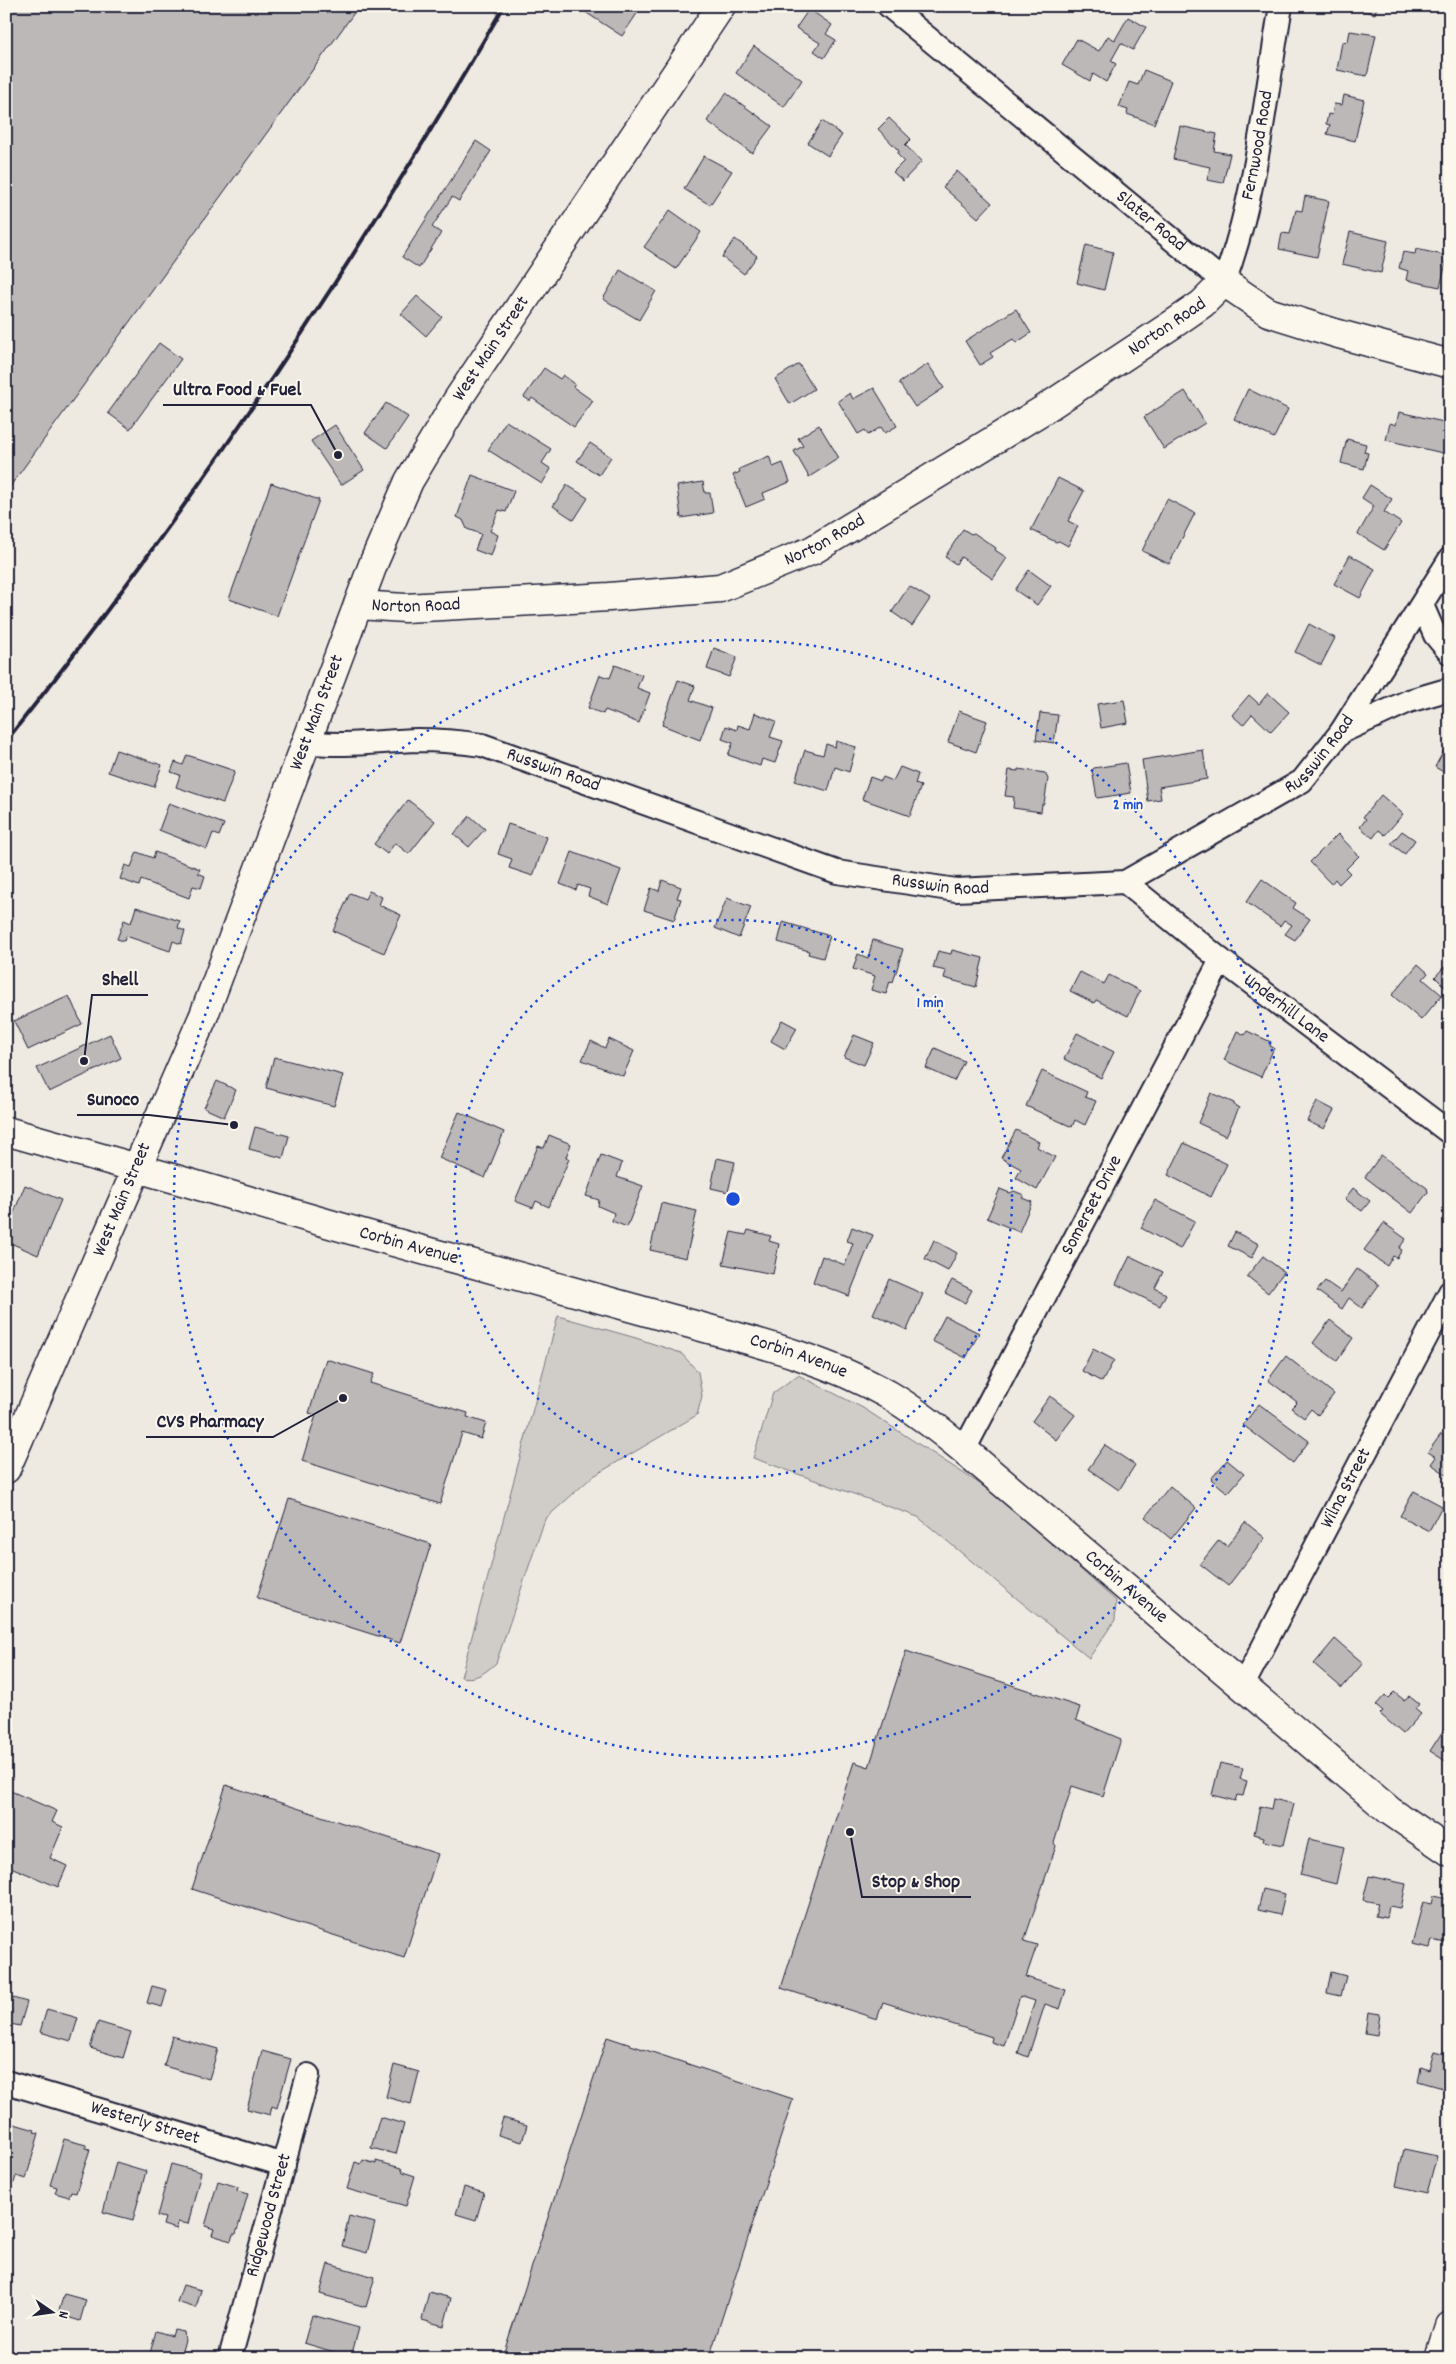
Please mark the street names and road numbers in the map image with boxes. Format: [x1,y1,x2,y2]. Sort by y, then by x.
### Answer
street label: Fernwood Road [1235,89,1281,203]
street label: Slater Road [1110,184,1192,259]
street label: West Main Street [446,291,537,407]
street label: Norton Road [1123,291,1212,363]
street label: Norton Road [780,508,871,574]
street label: Norton Road [371,592,461,622]
street label: West Main Street [283,651,351,774]
street label: Russwin Road [1280,710,1362,802]
street label: Russwin Road [503,741,604,800]
street label: Russwin Road [890,867,990,904]
street label: Underhill Lane [1237,968,1335,1050]
street label: West Main Street [87,1139,159,1261]
street label: Somerset Drive [1055,1151,1130,1260]
street label: Corbin Avenue [356,1220,461,1273]
street label: Corbin Avenue [746,1327,852,1386]
street label: Wilna Street [1314,1444,1379,1533]
street label: Corbin Avenue [1078,1544,1173,1630]
street label: Westerly Street [87,2094,203,2153]
street label: Ridgewood Street [239,2150,299,2280]

